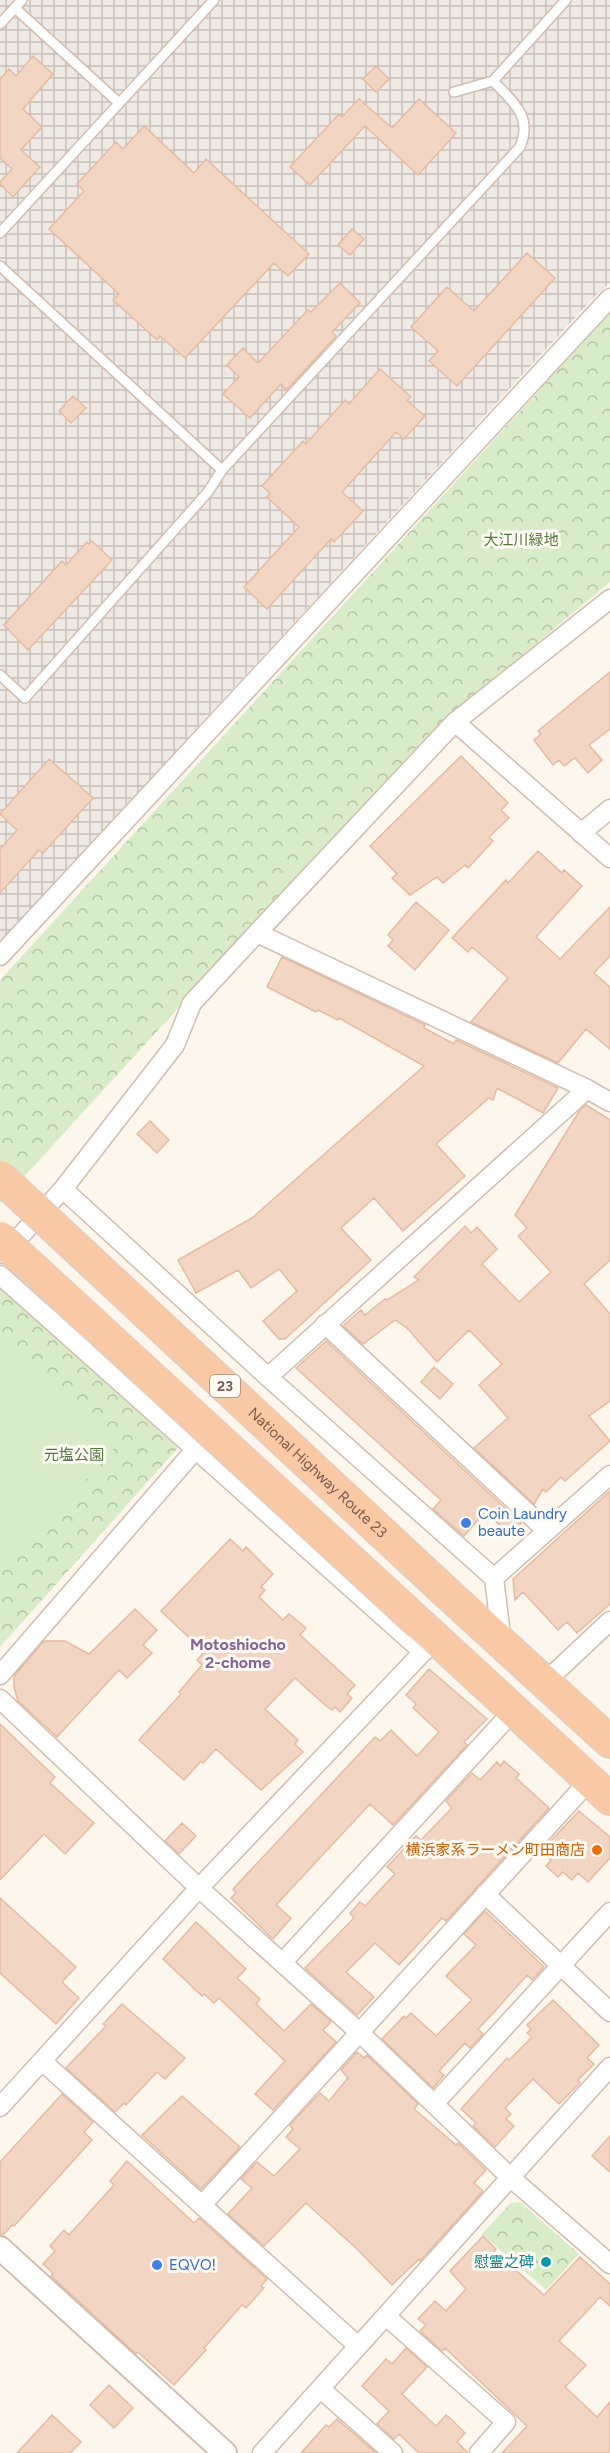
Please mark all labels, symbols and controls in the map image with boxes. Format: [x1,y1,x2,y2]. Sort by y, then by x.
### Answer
park label: 大江川緑地 [483,531,559,549]
road number: 23 [210,1375,240,1397]
street label: National Highway Route 23 [244,1404,391,1542]
park label: 元塩公園 [44,1446,104,1464]
place label: Coin Laundry beaute [478,1505,567,1540]
marker: Coin Laundry beaute [459,1516,473,1530]
district label: Motoshiocho 2-chome [190,1635,286,1672]
place label: 横浜家系ラーメン町田商店 [406,1841,585,1859]
marker: 横浜家系ラーメン町田商店 [590,1843,604,1857]
place label: 慰霊之碑 [474,2253,534,2271]
marker: 慰霊之碑 [539,2255,553,2269]
place label: EQVO! [169,2256,216,2274]
marker: EQVO! [150,2258,164,2272]

